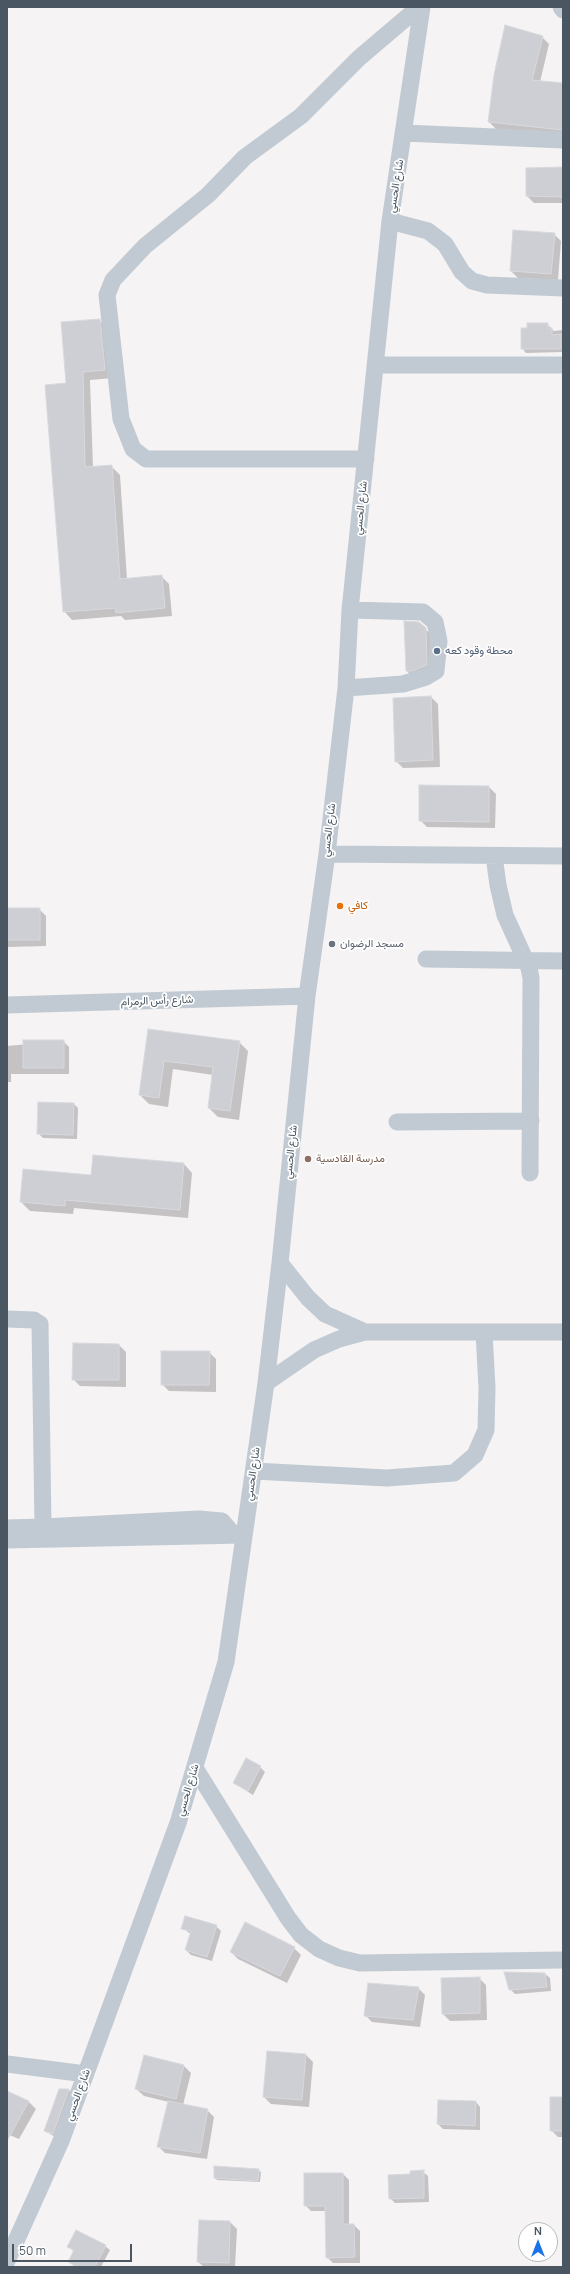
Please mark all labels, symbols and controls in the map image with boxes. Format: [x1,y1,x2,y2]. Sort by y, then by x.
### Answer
street label: شارع الحسي [385,158,407,214]
street label: شارع الحسي [352,480,370,536]
place label: محطة وقود كعه [445,644,513,658]
marker: محطة وقود كعه [432,646,442,656]
street label: شارع الحسي [319,802,339,858]
place label: كافي [348,899,368,913]
marker: كافي [335,901,345,911]
place label: مسجد الرضوان [340,937,404,951]
marker: مسجد الرضوان [327,939,337,949]
street label: شارع رأس الرمرام [120,993,194,1009]
street label: شارع الحسي [282,1124,300,1180]
place label: مدرسة القادسية [316,1152,385,1166]
marker: مدرسة القادسية [303,1154,313,1164]
street label: شارع الحسي [243,1446,263,1502]
street label: شارع الحسي [174,1762,202,1818]
street label: شارع الحسي [63,2067,93,2123]
north arrow [518,2222,558,2262]
text: N [534,2223,542,2238]
scale bar [14,2236,134,2262]
text: 50 m [19,2242,46,2259]

